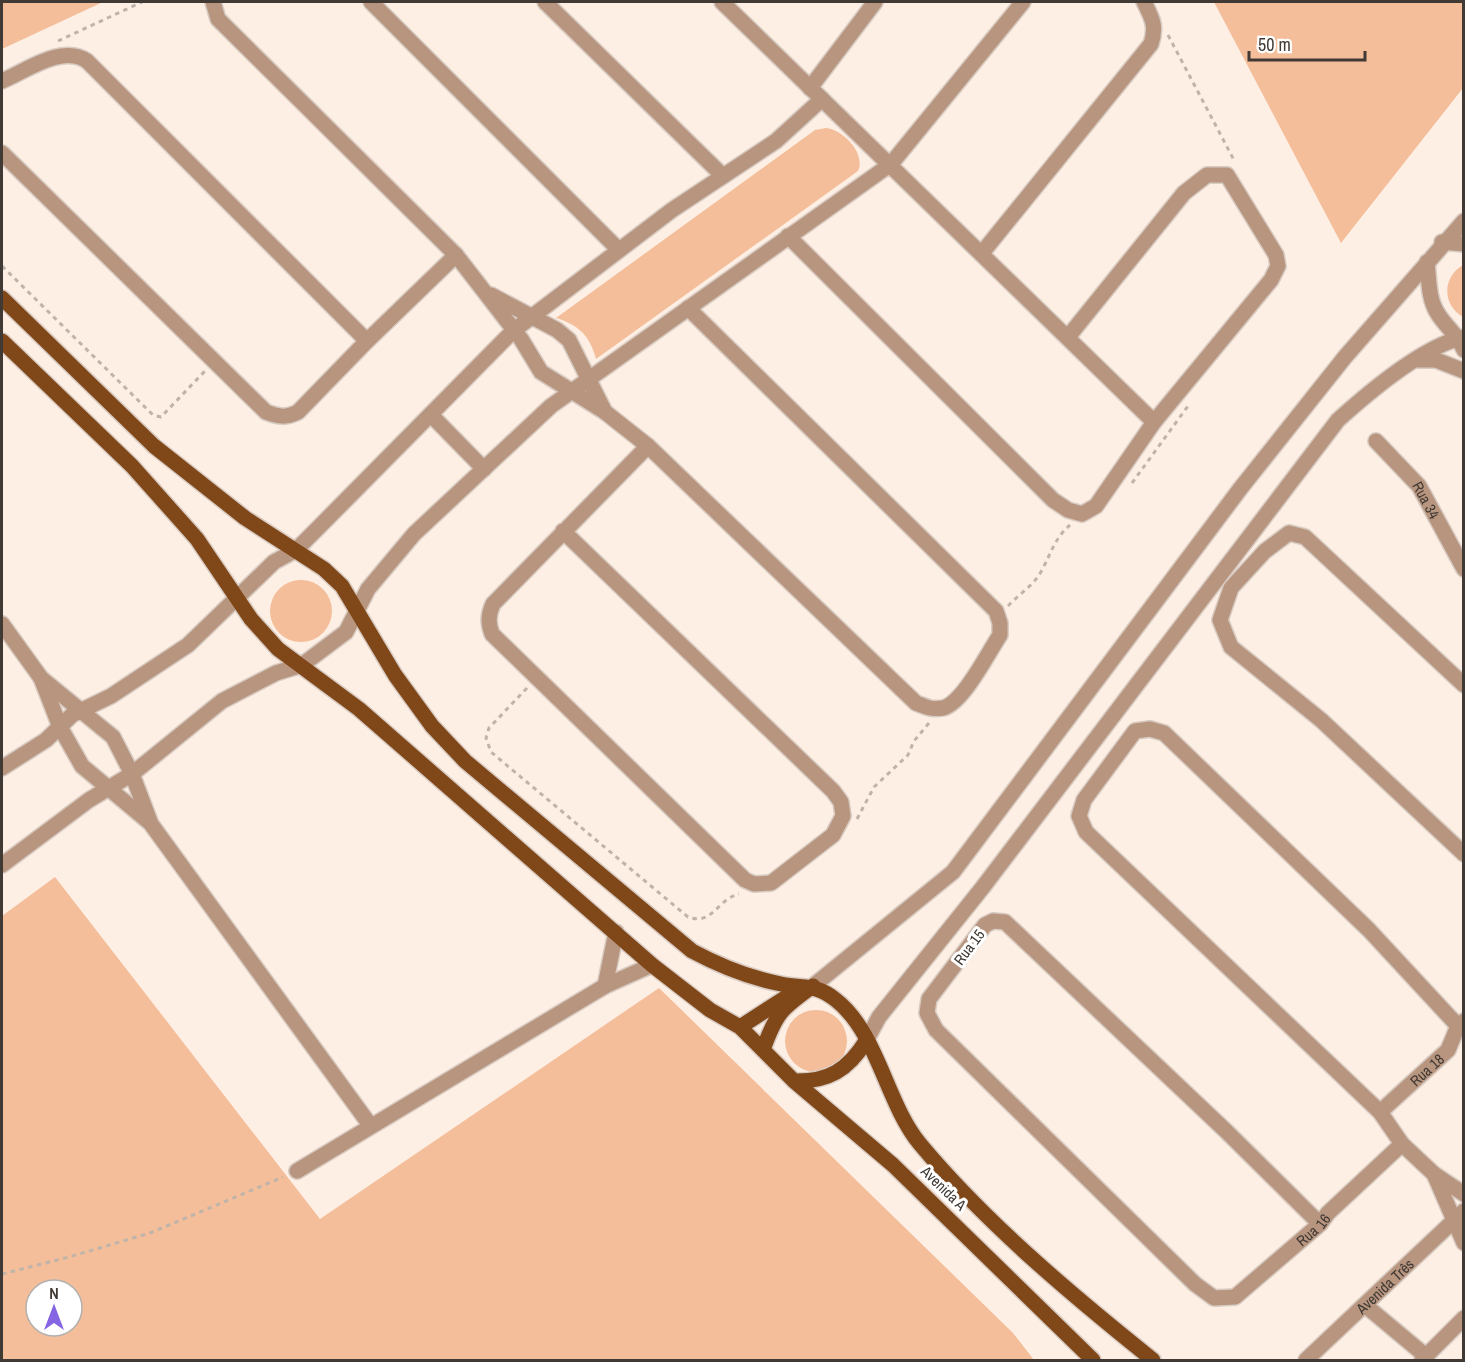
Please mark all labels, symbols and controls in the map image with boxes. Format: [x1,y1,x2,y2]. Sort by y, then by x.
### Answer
scale bar [1249,24,1364,62]
text: 50 m [1258,32,1291,57]
street label: Rua 34 [1408,477,1445,522]
street label: Rua 15 [949,925,989,969]
street label: Rua 18 [1405,1048,1448,1091]
street label: Avenida A [916,1160,972,1216]
street label: Rua 16 [1291,1209,1335,1251]
street label: Avenida Três [1350,1253,1418,1319]
north arrow [24,1278,84,1338]
text: N [49,1282,59,1304]

